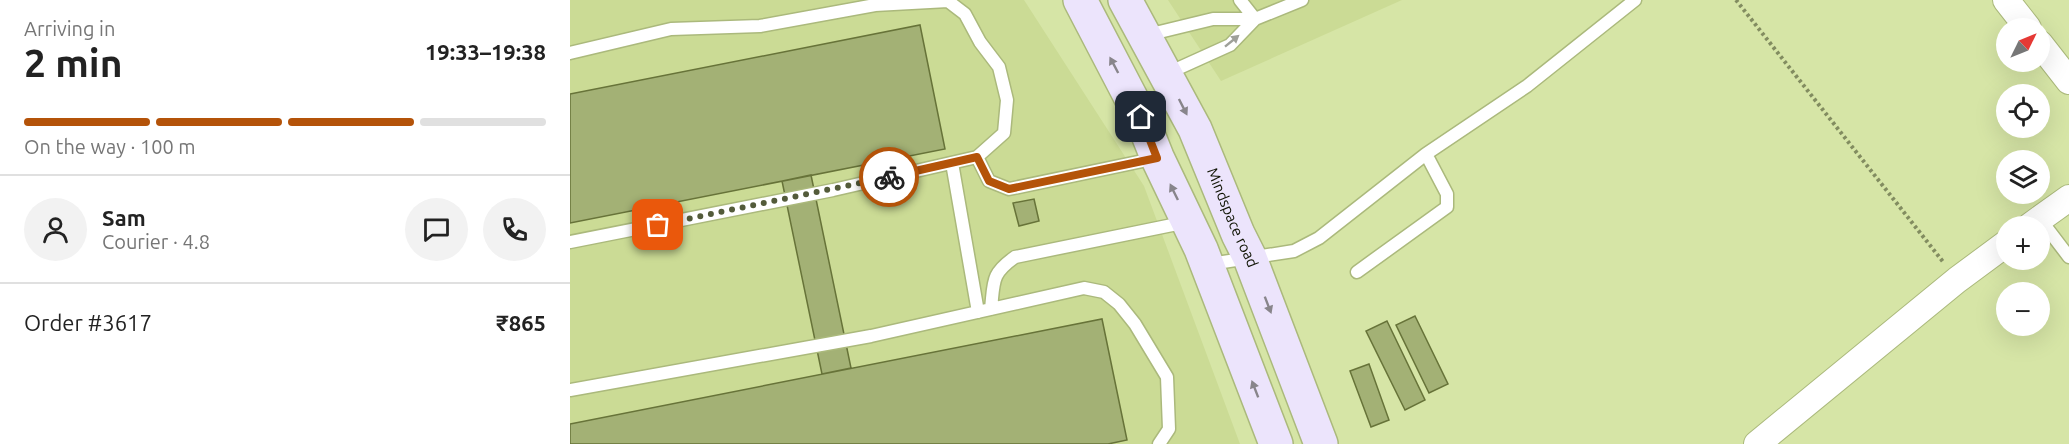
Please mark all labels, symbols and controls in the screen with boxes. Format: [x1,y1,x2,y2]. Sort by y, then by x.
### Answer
text: Arriving in [24,17,115,40]
north arrow [1996,18,2050,72]
map controls [1996,18,2050,336]
one-way arrow [1224,35,1240,48]
text: 19:33–19:38 [425,39,546,64]
text: 2 min [24,41,123,84]
one-way arrow [1109,56,1119,73]
button: locate [1996,84,2050,138]
pin [1115,91,1166,142]
one-way arrow [1178,98,1188,115]
icon: home [1124,100,1157,133]
text: On the way · 100 m [24,135,196,158]
courier [859,147,919,207]
button: layers [1996,150,2050,204]
icon: bike [873,161,906,194]
street label: Mindspace road [1204,165,1262,270]
one-way arrow [1169,184,1179,201]
button: person [24,198,87,261]
button: chat [405,198,468,261]
button: phone [483,198,546,261]
pin [632,199,683,250]
text: Sam [102,205,146,230]
icon: bag [641,208,674,241]
button: + [1996,216,2050,270]
text: Courier · 4.8 [102,230,210,253]
button: − [1996,282,2050,336]
one-way arrow [1264,296,1273,314]
text: Order #3617 [24,310,152,335]
text: ₹865 [496,310,546,335]
one-way arrow [1250,380,1260,398]

